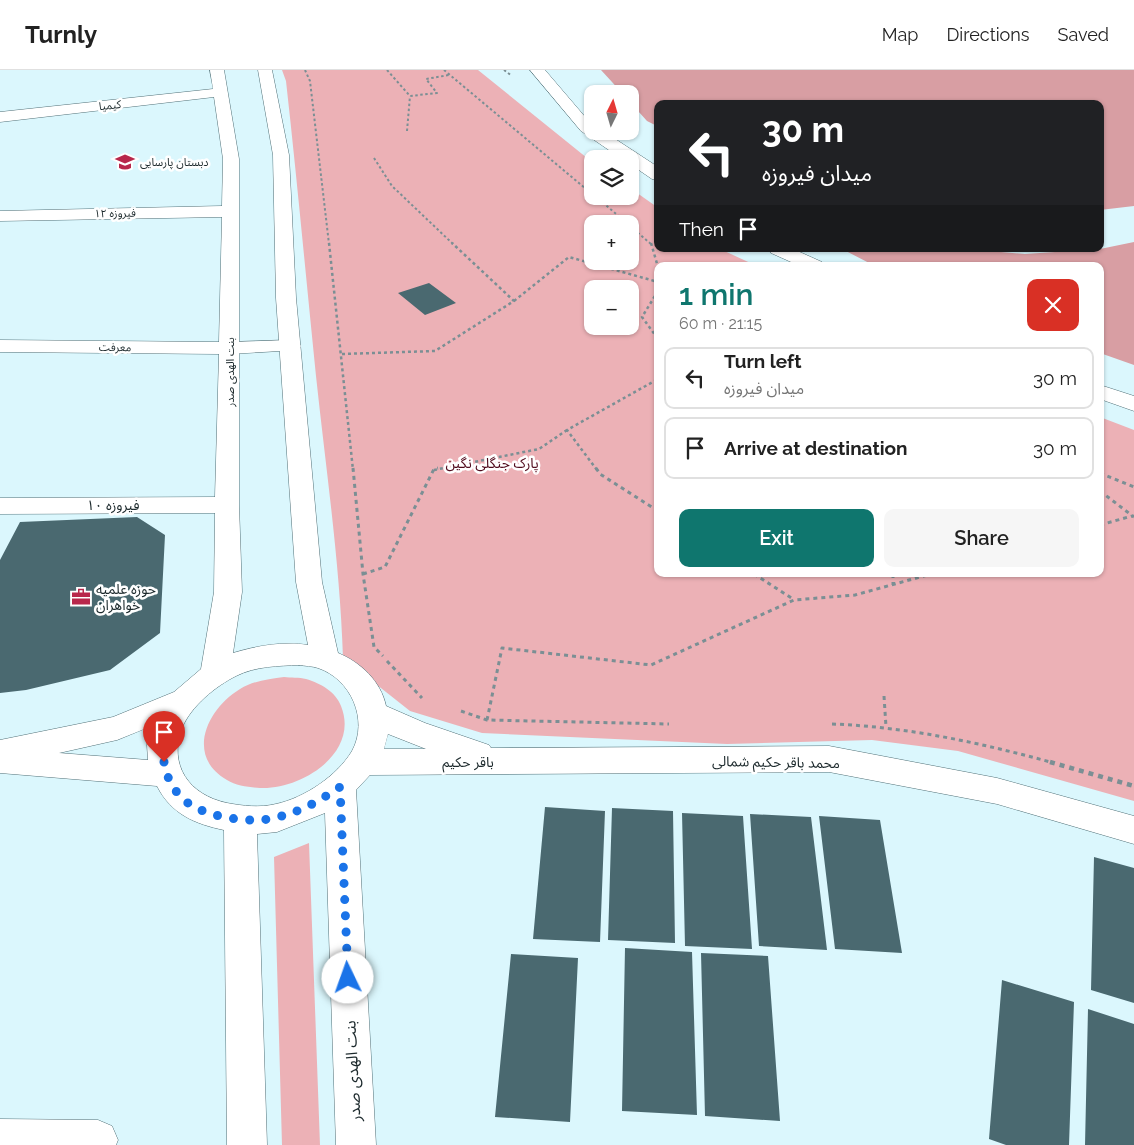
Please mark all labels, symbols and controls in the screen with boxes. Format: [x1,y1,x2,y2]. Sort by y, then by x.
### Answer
text: Turnly [25,20,97,49]
text: Map [882,24,918,45]
text: Directions [946,24,1030,45]
text: Saved [1058,24,1109,45]
north arrow [584,85,639,140]
map controls [584,85,639,335]
street label: کیمیا [98,98,122,113]
text: 30 m [762,109,844,150]
icon: left [679,120,744,185]
button: layers [584,150,639,205]
school or university icon: دبستان پارسایی [114,151,136,173]
place label: دبستان پارسایی [140,156,209,170]
text: میدان فیروزه [762,160,872,186]
street label: فیروزه ۱۲ [94,207,136,220]
button: + [584,215,639,270]
icon: arrive [734,215,762,243]
text: Then [679,218,724,240]
text: 1 min [679,277,754,312]
button: close [1027,279,1079,331]
button: − [584,280,639,335]
text: 60 m · 21:15 [679,314,762,333]
street label: بنت الهدی صدر [224,337,237,408]
street label: معرفت [99,341,132,354]
text: Turn left [724,350,801,372]
icon: left [681,364,709,392]
text: 30 m [1033,367,1077,389]
text: میدان فیروزه [724,379,804,398]
icon: arrive [681,434,709,462]
text: Arrive at destination [724,437,908,459]
text: 30 m [1033,437,1077,459]
park label: پارک جنگلی نگین [445,455,539,473]
street label: فیروزه ۱۰ [86,497,140,514]
button: Exit [679,509,874,567]
button: Share [884,509,1079,567]
place label: حوزه علمیه خواهران [96,581,156,614]
office icon: حوزه علمیه خواهران [70,586,92,608]
pin [143,711,185,762]
icon: arrive [150,718,178,746]
street label: محمد باقر حکیم شمالی [712,753,840,774]
street label: باقر حکیم [442,754,494,773]
position arrow [321,951,373,1003]
street label: بنت الهدی صدر [340,1020,365,1123]

